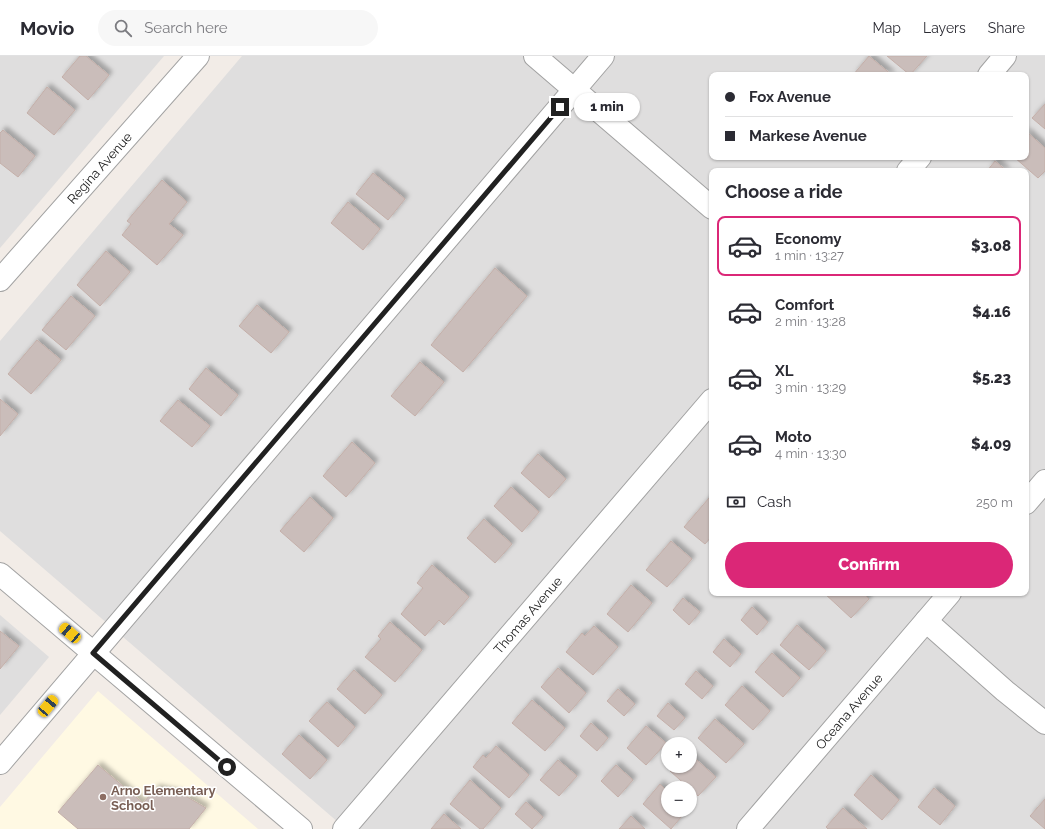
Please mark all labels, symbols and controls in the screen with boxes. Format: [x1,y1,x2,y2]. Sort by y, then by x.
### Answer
search box [98,10,378,46]
text: Movio [20,17,74,39]
icon: search [112,17,134,39]
text: Search here [144,19,228,37]
text: Map [873,20,901,36]
text: Layers [923,20,966,36]
text: Share [988,20,1025,36]
text: Fox Avenue [749,88,831,106]
callout: 1 min [574,93,640,121]
route end [551,98,569,116]
text: 1 min [590,99,624,114]
text: Markese Avenue [749,127,867,145]
street label: Regina Avenue [64,129,135,207]
text: Choose a ride [725,181,843,202]
icon: car [727,228,763,264]
text: Economy [775,230,842,248]
text: $3.08 [971,237,1011,255]
text: 1 min · 13:27 [775,248,844,263]
icon: car [727,294,763,330]
text: Comfort [775,296,834,314]
text: $4.16 [972,303,1011,321]
text: 2 min · 13:28 [775,314,846,329]
icon: car [727,360,763,396]
text: XL [775,362,793,380]
text: $5.23 [972,369,1011,387]
text: 3 min · 13:29 [775,380,846,395]
icon: car [727,426,763,462]
text: Moto [775,428,812,446]
text: $4.09 [971,435,1011,453]
text: 4 min · 13:30 [775,446,847,461]
icon: cash [725,491,747,513]
text: Cash [757,493,791,511]
text: 250 m [976,495,1013,510]
button: Confirm [725,542,1013,588]
street label: Thomas Avenue [491,573,566,657]
car [57,621,83,645]
street label: Oceana Avenue [813,670,886,752]
car [36,693,60,719]
map controls [661,737,697,817]
button: + [661,737,697,773]
route start [218,758,236,776]
button: − [661,781,697,817]
place label: Arno Elementary School [111,783,216,813]
marker: Arno Elementary School [98,792,108,802]

